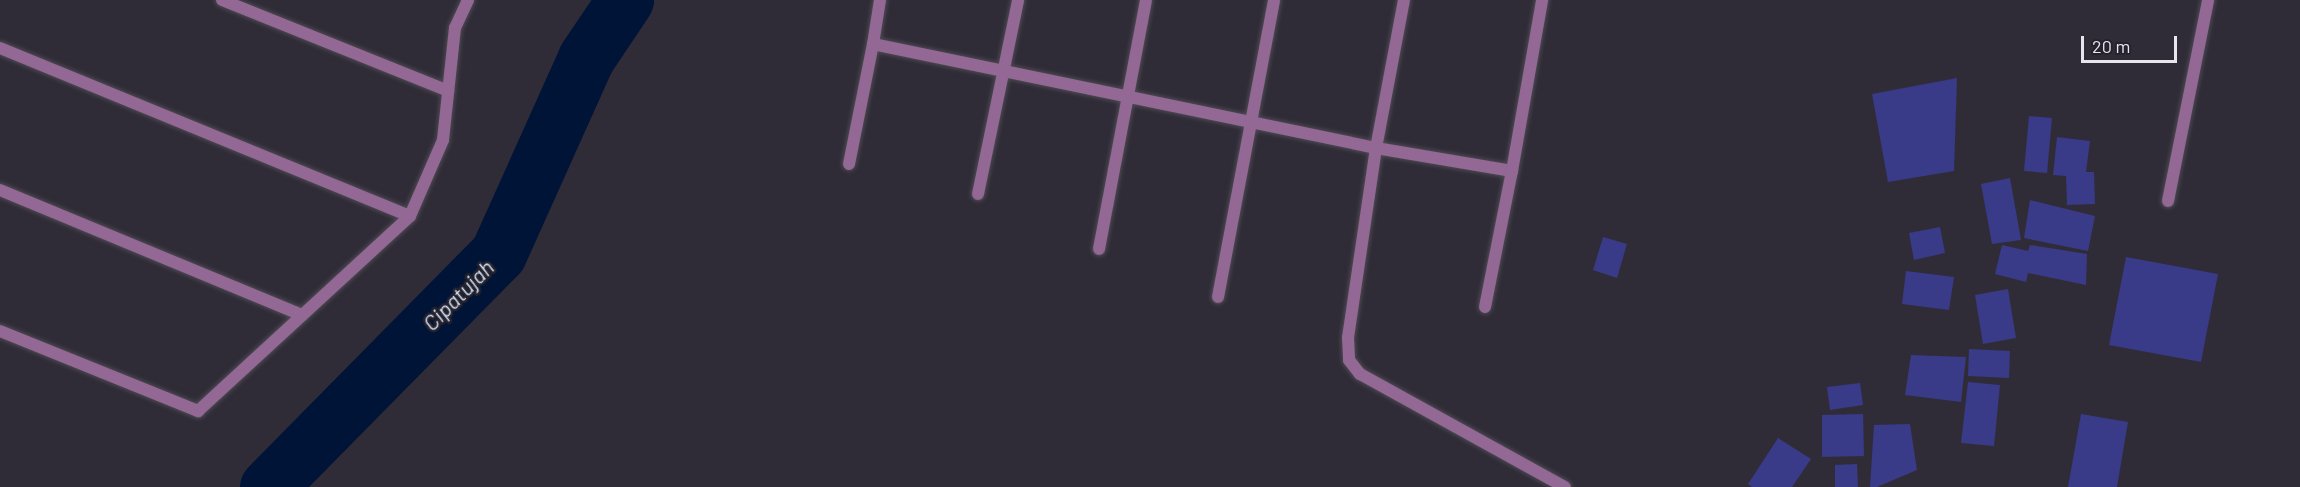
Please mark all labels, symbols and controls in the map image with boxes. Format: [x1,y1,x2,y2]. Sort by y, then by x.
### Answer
scale bar [2084,24,2180,62]
text: 20 m [2092,35,2130,57]
water label: Cipatujah [417,254,499,336]

